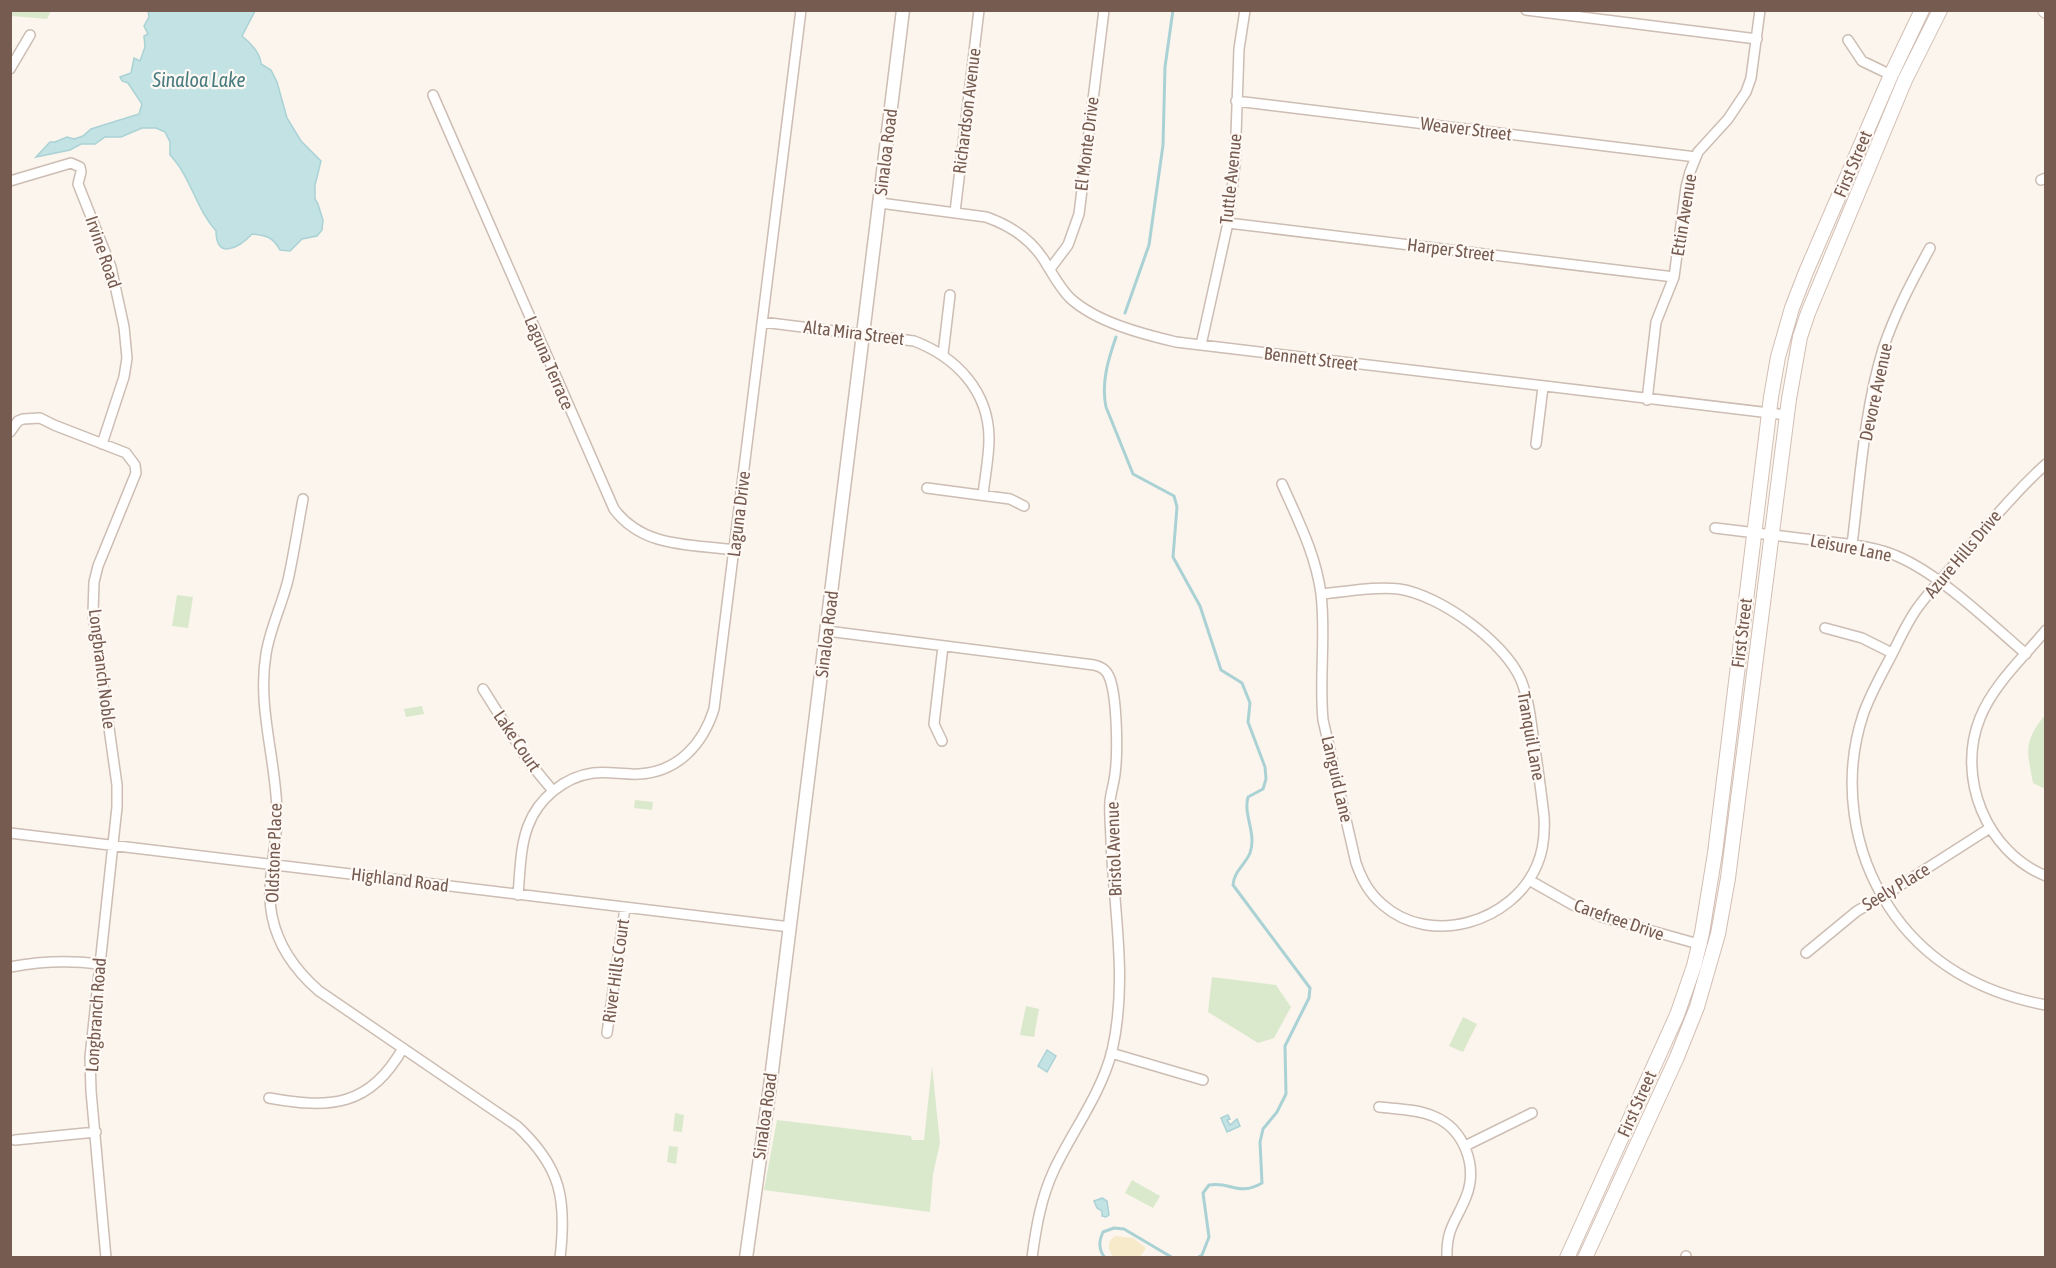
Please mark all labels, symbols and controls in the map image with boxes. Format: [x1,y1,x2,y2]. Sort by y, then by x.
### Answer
street label: Richardson Avenue [948,47,985,175]
water label: Sinaloa Lake [152,68,245,91]
street label: El Monte Drive [1070,96,1103,192]
street label: Sinaloa Road [870,107,901,196]
street label: Weaver Street [1419,112,1513,145]
street label: First Street [1829,127,1876,200]
street label: Tuttle Avenue [1215,133,1246,225]
street label: Ettin Avenue [1667,172,1700,258]
street label: Irvine Road [81,213,126,291]
street label: Harper Street [1406,234,1496,265]
street label: Laguna Terrace [520,313,579,413]
street label: Alta Mira Street [803,316,906,349]
street label: Devore Avenue [1855,341,1896,443]
street label: Bennett Street [1263,342,1359,375]
street label: Laguna Drive [723,470,754,558]
street label: Azure Hills Drive [1920,506,2005,602]
street label: Leisure Lane [1809,529,1894,566]
street label: Sinaloa Road [811,589,842,678]
street label: First Street [1727,597,1756,669]
street label: Longbranch Noble [85,608,120,730]
street label: Tranquil Lane [1513,690,1550,782]
street label: Lake Court [489,706,545,775]
street label: Languid Lane [1317,734,1358,824]
street label: Bristol Avenue [1101,801,1126,897]
street label: Oldstone Place [261,803,286,903]
street label: Seely Place [1858,858,1933,915]
street label: Highland Road [350,863,450,896]
street label: Carefree Drive [1571,894,1667,945]
street label: River Hills Court [598,918,633,1024]
street label: Longbranch Road [81,957,110,1073]
street label: First Street [1613,1067,1660,1140]
street label: Sinaloa Road [748,1071,781,1160]

